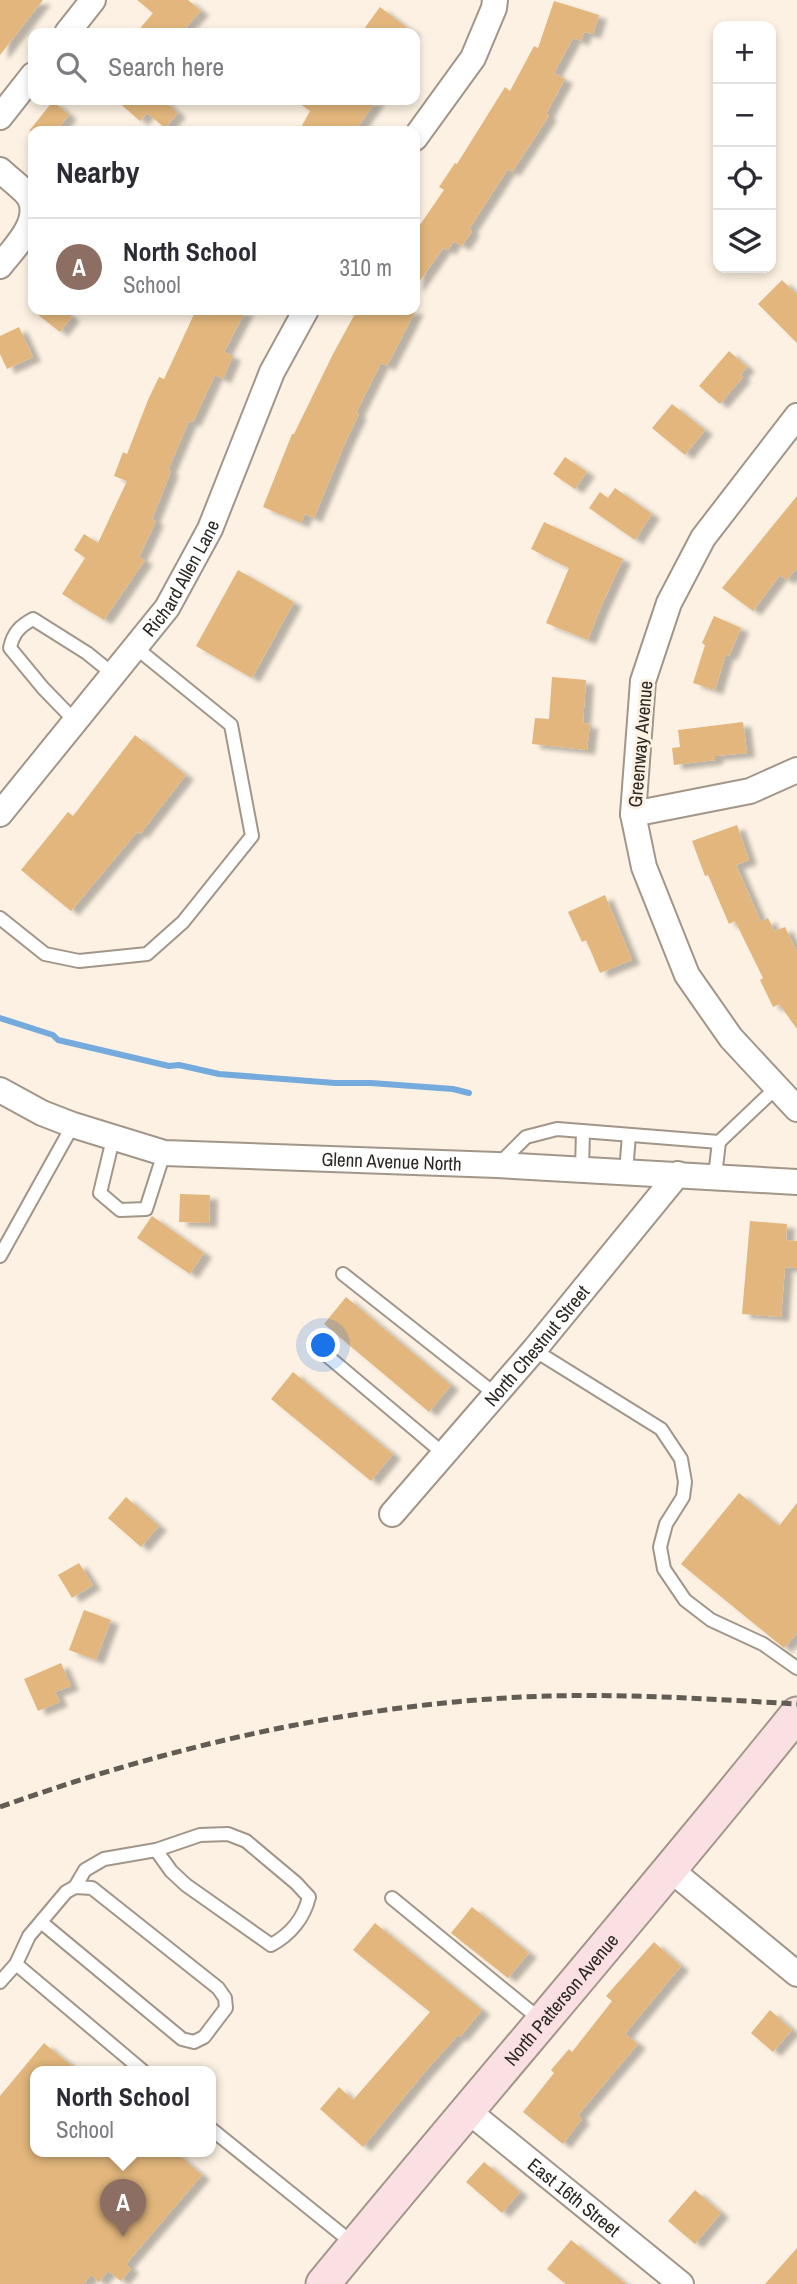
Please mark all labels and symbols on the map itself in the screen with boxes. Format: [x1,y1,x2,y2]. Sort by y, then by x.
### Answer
street label: Richard Allen Lane [136,516,225,642]
street label: Greenway Avenue [622,680,658,808]
street label: Glenn Avenue North [321,1146,462,1177]
street label: North Chestnut Street [478,1279,595,1412]
your location [306,1328,340,1362]
street label: North Patterson Avenue [498,1928,624,2071]
street label: East 16th Street [522,2152,626,2243]
pin: A [100,2179,146,2237]

